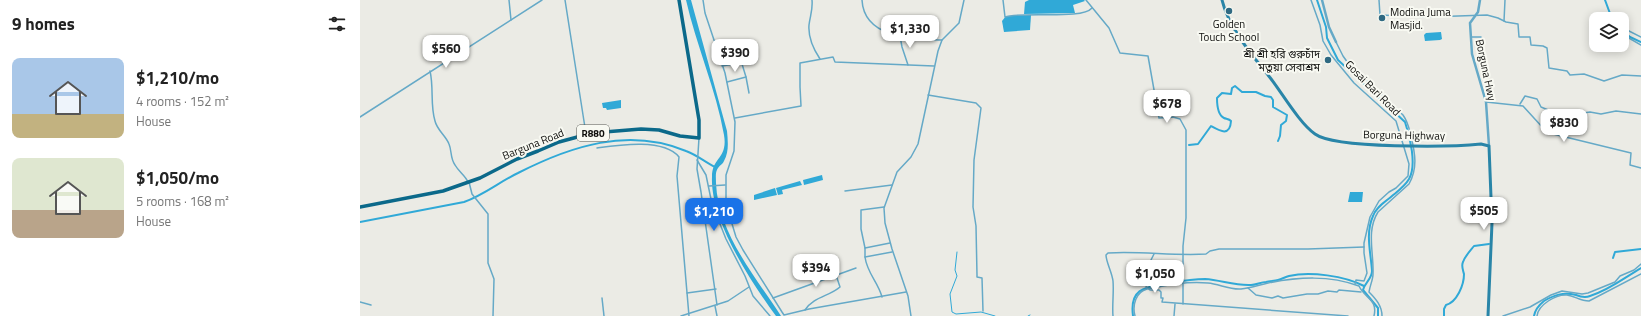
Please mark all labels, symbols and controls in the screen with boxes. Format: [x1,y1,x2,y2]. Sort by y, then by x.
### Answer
place label: Modina Juma Masjid. [1390,4,1451,33]
marker: Golden Touch School [1224,6,1234,16]
text: 9 homes [12,11,75,37]
map controls [1589,12,1629,52]
button: layers [1589,12,1629,52]
icon: filters [326,13,348,35]
marker: Modina Juma Masjid. [1377,13,1387,23]
pin: $1,330 [877,15,943,49]
place label: Golden Touch School [1199,16,1259,45]
text: $1,330 [890,18,930,38]
pin: $560 [422,35,470,69]
text: $560 [431,38,461,58]
street label: Borguna Hwy [1472,38,1500,103]
pin: $390 [711,39,759,73]
text: $390 [720,42,750,62]
place label: শ্রী শ্রী হরি গুরুচাঁদ মতুয়া সেবাশ্রম [1243,46,1321,75]
marker: শ্রী শ্রী হরি গুরুচাঁদ মতুয়া সেবাশ্রম [1323,55,1333,65]
street label: Gosai Bari Road [1342,57,1405,120]
text: $1,210/mo [136,65,219,91]
icon: home [44,74,92,122]
pin: $678 [1143,90,1191,124]
text: 4 rooms · 152 m² [136,91,229,111]
text: $678 [1152,93,1182,113]
pin: $830 [1540,109,1588,143]
text: House [136,111,171,131]
text: $830 [1549,112,1579,132]
street label: Barguna Road [500,124,566,164]
road number: R880 [577,125,609,141]
street label: Borguna Highway [1363,126,1446,144]
text: $1,050/mo [136,165,219,191]
icon: home [44,174,92,222]
text: 5 rooms · 168 m² [136,191,229,211]
pin: $505 [1460,197,1508,231]
pin: $1,210 [681,198,747,232]
text: $505 [1469,200,1499,220]
text: $1,210 [694,201,734,221]
text: House [136,211,171,231]
pin: $394 [792,254,840,288]
text: $394 [801,257,831,277]
pin: $1,050 [1122,260,1188,294]
text: $1,050 [1135,263,1175,283]

